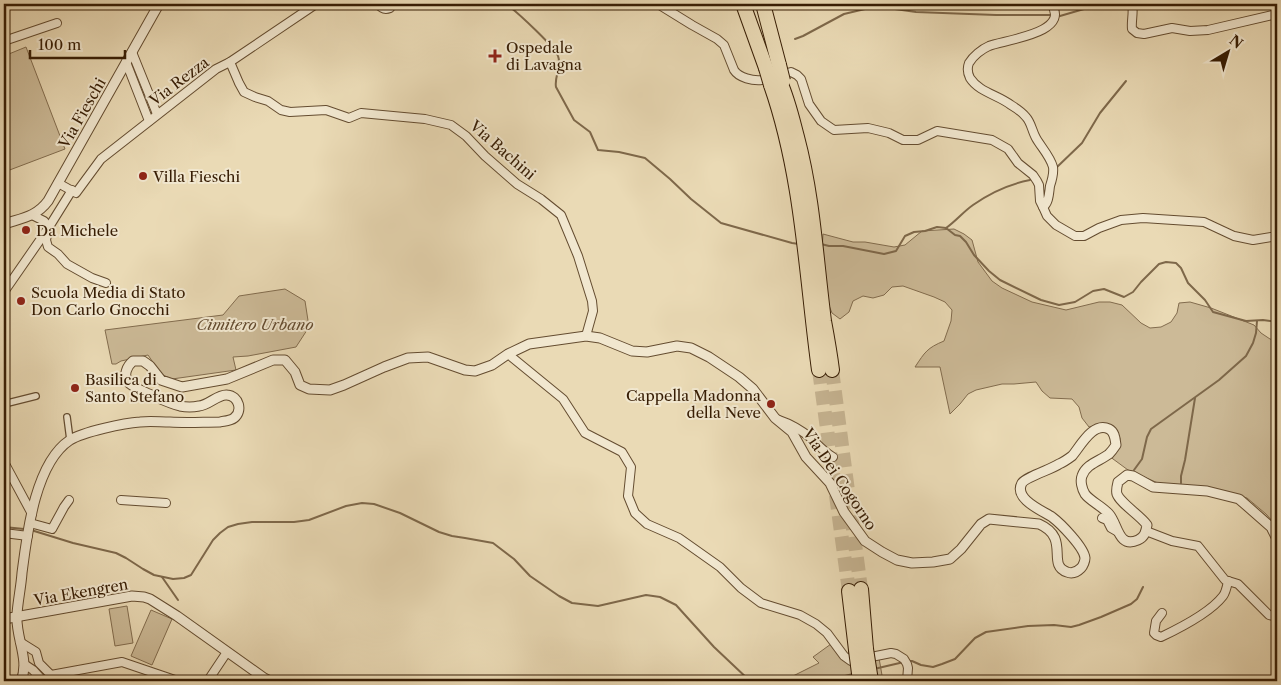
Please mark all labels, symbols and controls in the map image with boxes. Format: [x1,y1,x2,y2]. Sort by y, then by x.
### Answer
scale bar [30,28,125,60]
north arrow [1204,28,1254,78]
text: N [1226,31,1246,53]
text: 100 m [38,35,81,54]
place label: Ospedale di Lavagna [506,38,582,74]
marker: Ospedale di Lavagna [488,49,502,63]
street label: Via Rezza [145,52,213,110]
street label: Via Fieschi [54,74,110,152]
street label: Via Bachini [465,116,540,184]
place label: Villa Fieschi [152,167,240,186]
marker: Villa Fieschi [137,170,149,182]
place label: Da Michele [36,221,118,240]
marker: Da Michele [20,224,32,236]
place label: Scuola Media di Stato Don Carlo Gnocchi [31,283,186,319]
marker: Scuola Media di Stato Don Carlo Gnocchi [15,295,27,307]
park label: Cimitero Urbano [197,315,313,334]
place label: Basilica di Santo Stefano [85,370,184,406]
marker: Basilica di Santo Stefano [69,382,81,394]
place label: Cappella Madonna della Neve [626,386,761,422]
marker: Cappella Madonna della Neve [765,398,777,410]
street label: Via Dei Cogorno [798,424,881,534]
street label: Via Ekengren [32,574,130,610]

